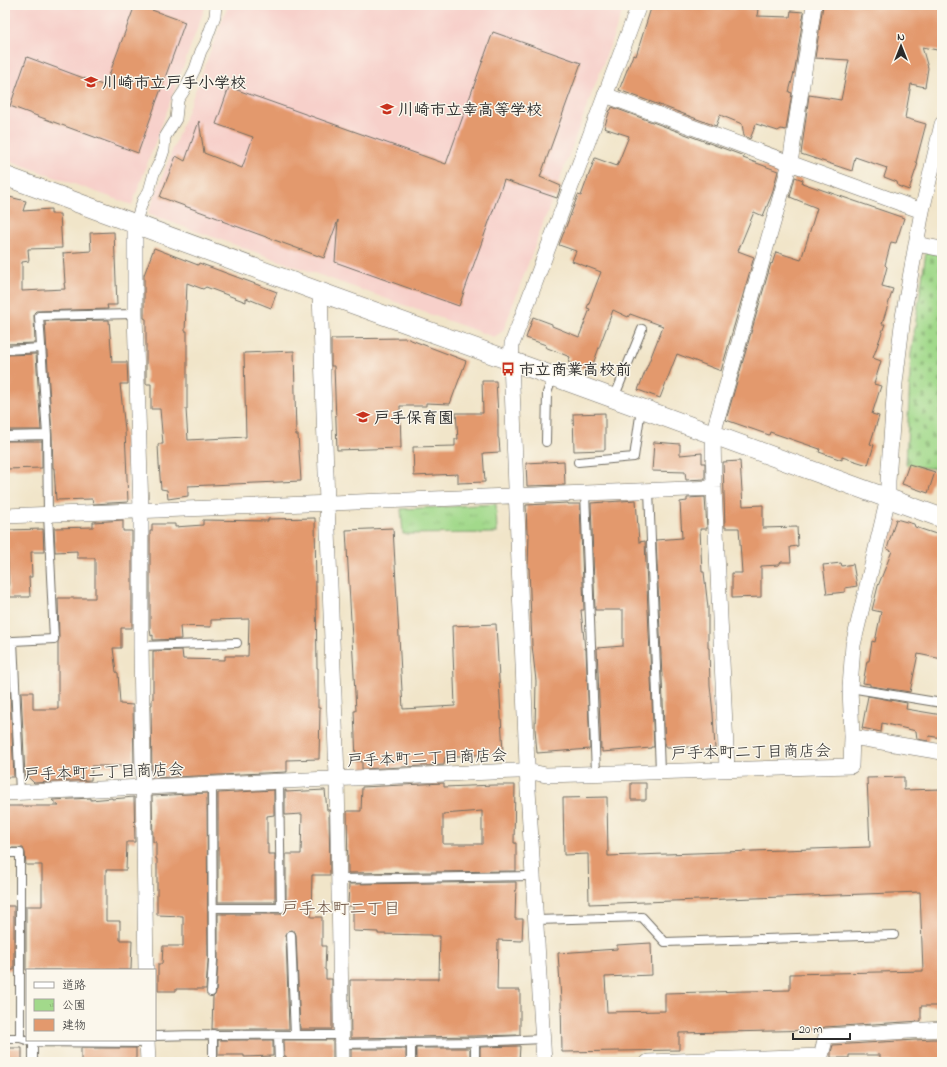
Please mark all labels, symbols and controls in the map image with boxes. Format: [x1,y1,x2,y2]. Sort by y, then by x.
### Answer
north arrow [881,26,921,66]
text: N [897,29,905,45]
place label: 川崎市立戸手小学校 [102,72,246,96]
school or university icon: 川崎市立戸手小学校 [83,74,99,90]
place label: 川崎市立幸高等学校 [398,99,542,123]
school or university icon: 川崎市立幸高等学校 [379,101,395,117]
place label: 市立商業高校前 [519,359,631,383]
bus stop icon: 市立商業高校前 [500,361,516,377]
place label: 戸手保育園 [374,407,454,431]
school or university icon: 戸手保育園 [355,409,371,425]
street label: 戸手本町二丁目商店会 [671,740,831,766]
street label: 戸手本町二丁目商店会 [347,744,507,774]
street label: 戸手本町二丁目商店会 [24,758,184,788]
district label: 戸手本町二丁目 [282,897,401,922]
legend [26,969,156,1041]
text: 道路 [62,977,86,995]
text: 公園 [62,997,86,1015]
scale bar [793,1015,850,1041]
text: 建物 [62,1017,86,1035]
text: 20 m [799,1021,822,1039]

